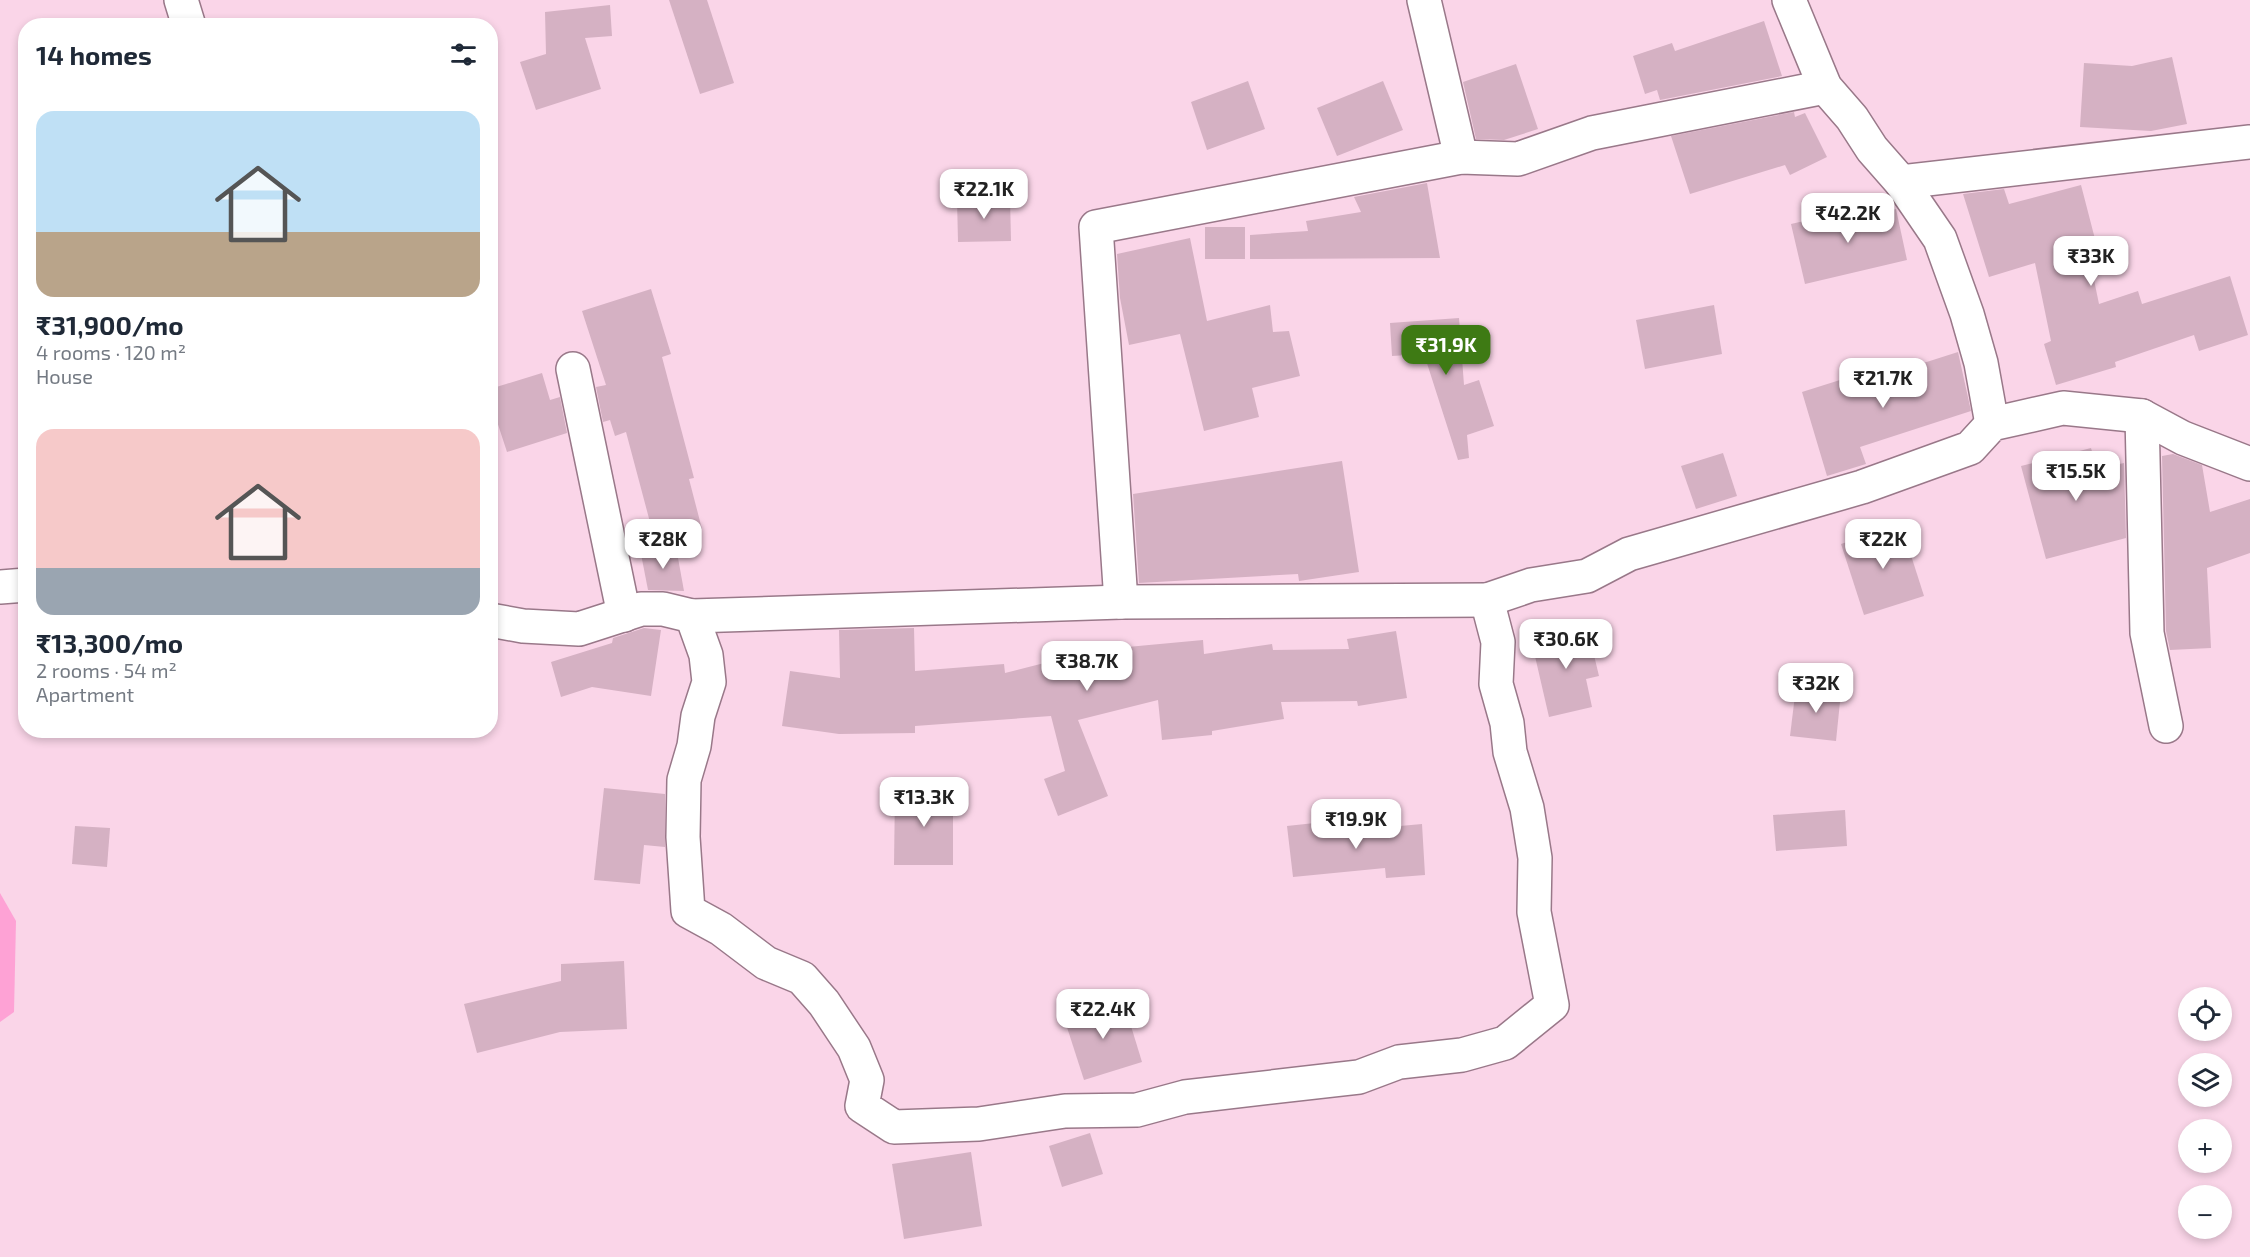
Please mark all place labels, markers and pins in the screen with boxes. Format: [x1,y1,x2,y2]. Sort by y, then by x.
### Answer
pin: ₹22.1K [935,169,1033,220]
pin: ₹42.2K [1799,193,1897,244]
pin: ₹33K [2055,236,2127,287]
pin: ₹31.9K [1397,325,1495,376]
pin: ₹21.7K [1834,358,1932,409]
pin: ₹15.5K [2027,451,2125,502]
pin: ₹28K [627,519,699,570]
pin: ₹22K [1847,519,1919,570]
pin: ₹30.6K [1517,619,1615,670]
pin: ₹38.7K [1038,641,1136,692]
pin: ₹32K [1780,663,1852,714]
pin: ₹13.3K [875,777,973,828]
pin: ₹19.9K [1307,799,1405,850]
pin: ₹22.4K [1054,989,1152,1040]

